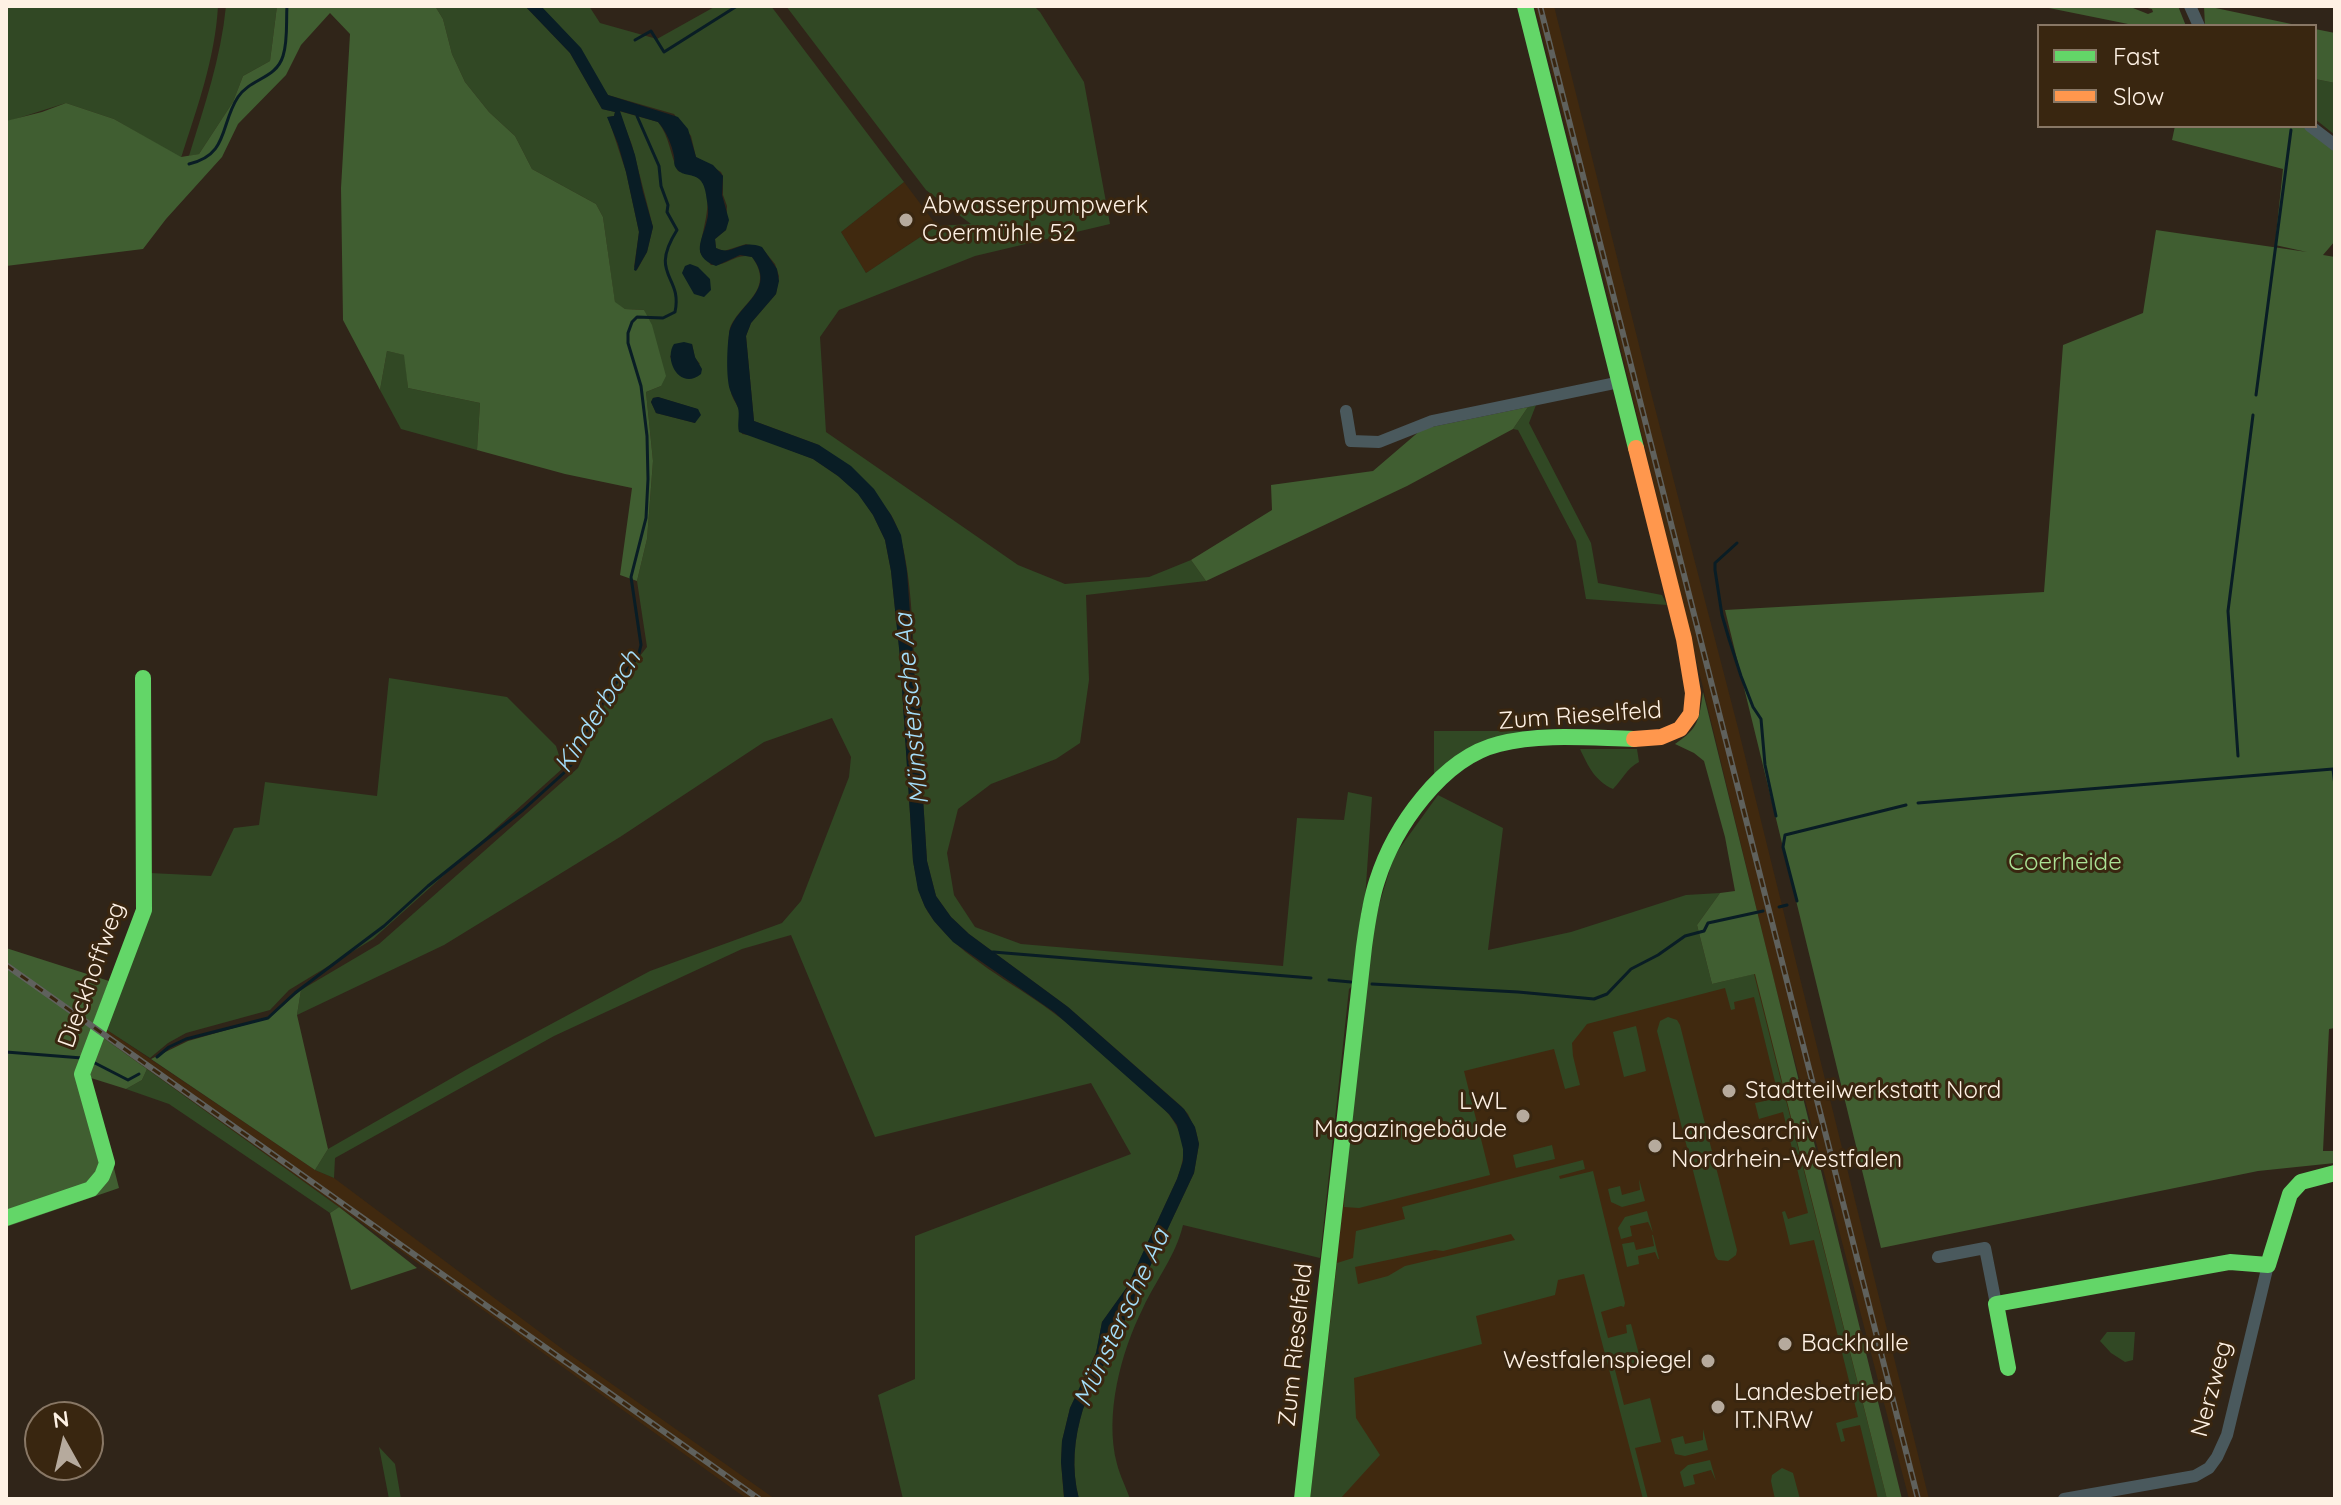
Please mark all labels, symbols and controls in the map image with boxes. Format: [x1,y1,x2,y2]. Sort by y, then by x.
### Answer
legend [2037,24,2317,128]
text: Fast [2113,41,2160,71]
text: Slow [2113,81,2164,111]
place label: Abwasserpumpwerk Coermühle 52 [922,192,1148,248]
marker: Abwasserpumpwerk Coermühle 52 [897,211,915,229]
water label: Münstersche Aa [888,612,936,806]
water label: Kinderbach [548,645,648,779]
street label: Zum Rieselfeld [1497,696,1663,736]
park label: Coerheide [2008,849,2122,877]
street label: Dieckhoffweg [52,898,132,1052]
place label: Stadtteilwerkstatt Nord [1745,1077,2001,1105]
marker: Stadtteilwerkstatt Nord [1720,1082,1738,1100]
place label: LWL Magazingebäude [1314,1088,1507,1144]
marker: LWL Magazingebäude [1514,1107,1532,1125]
place label: Landesarchiv Nordrhein-Westfalen [1671,1118,1902,1174]
marker: Landesarchiv Nordrhein-Westfalen [1646,1137,1664,1155]
water label: Münstersche Aa [1067,1224,1177,1412]
street label: Zum Rieselfeld [1273,1262,1319,1428]
place label: Backhalle [1801,1330,1909,1358]
marker: Backhalle [1776,1335,1794,1353]
street label: Nerzweg [2185,1338,2239,1440]
place label: Westfalenspiegel [1503,1347,1692,1375]
marker: Westfalenspiegel [1699,1352,1717,1370]
place label: Landesbetrieb IT.NRW [1734,1379,1893,1435]
marker: Landesbetrieb IT.NRW [1709,1398,1727,1416]
north arrow [24,1401,104,1481]
text: N [51,1404,71,1434]

